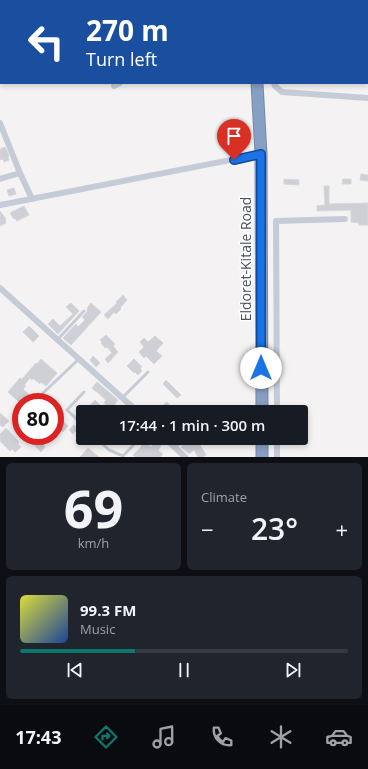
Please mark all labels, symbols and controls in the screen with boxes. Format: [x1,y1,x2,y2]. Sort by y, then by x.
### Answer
text: 270 m [86,11,169,49]
icon: left [20,16,72,68]
text: Turn left [86,47,157,71]
pin [217,119,251,160]
icon: arrive [223,125,245,147]
street label: Eldoret-Kitale Road [236,197,255,321]
position arrow [240,347,282,389]
speed limit sign: 80 [12,393,64,445]
text: 17:44 · 1 min · 300 m [119,415,265,435]
text: 69 [64,472,123,543]
text: Climate [201,488,247,506]
text: 23° [251,508,298,549]
text: − [201,514,214,544]
text: + [335,514,348,544]
text: km/h [78,534,109,552]
text: 99.3 FM [80,600,136,620]
text: Music [80,620,115,638]
icon: previous [64,659,86,681]
icon: pause [173,659,195,681]
icon: next [282,659,304,681]
icon: directions [92,723,120,751]
icon: music [150,723,178,751]
icon: phone [208,723,236,751]
icon: climate [267,723,295,751]
icon: car [325,723,353,751]
text: 17:43 [15,725,61,749]

